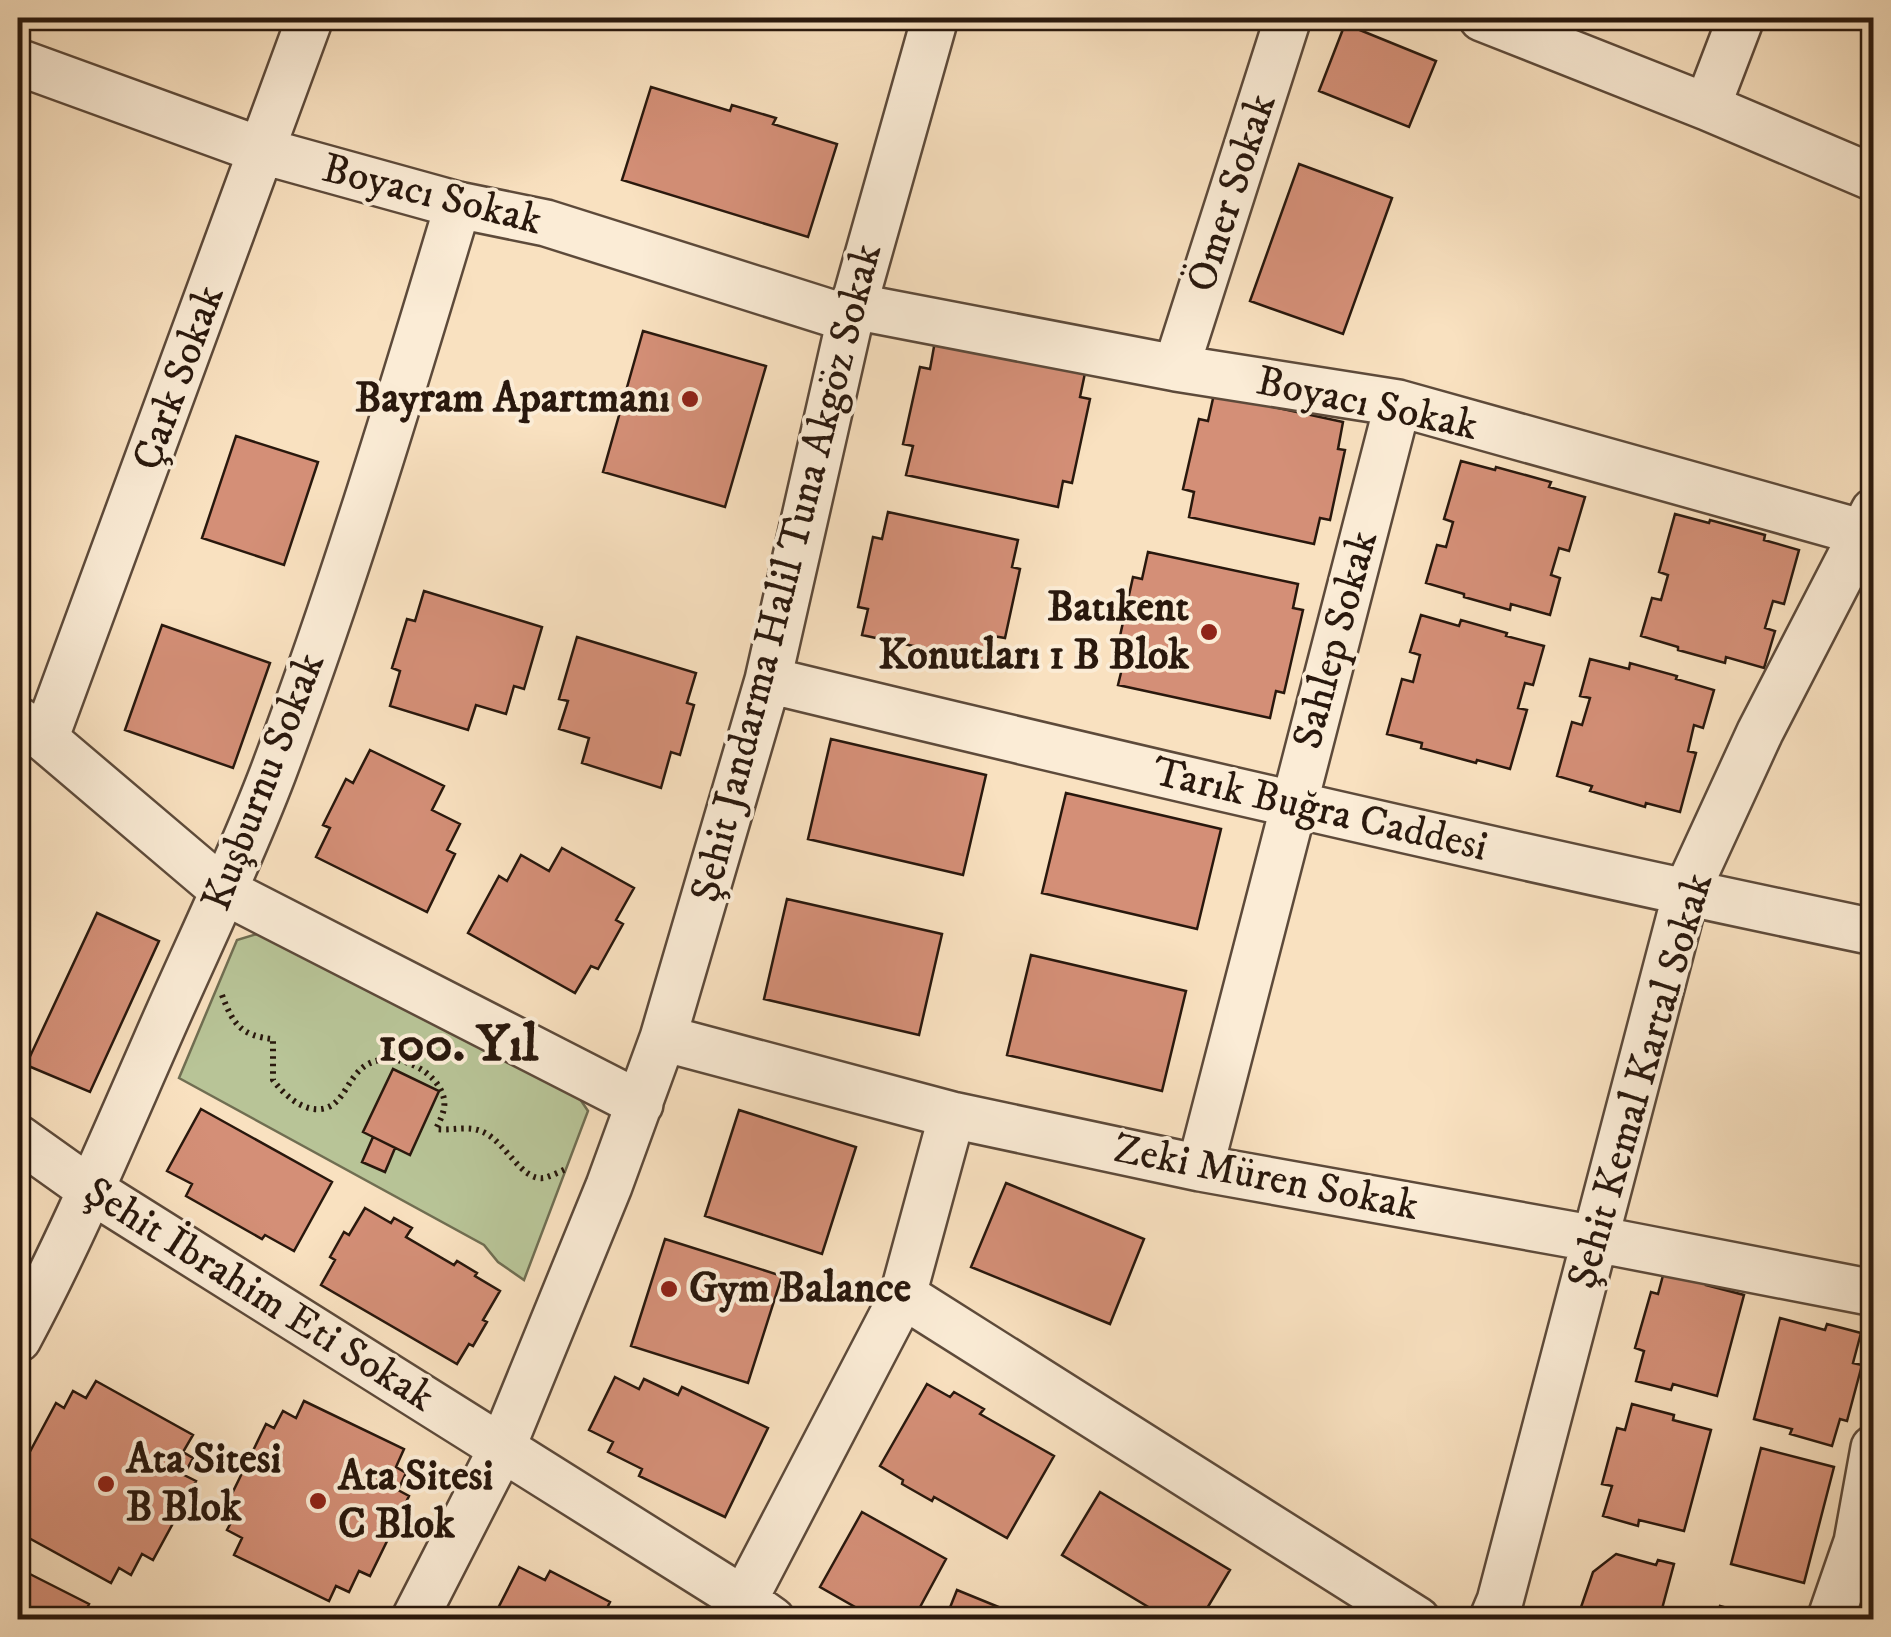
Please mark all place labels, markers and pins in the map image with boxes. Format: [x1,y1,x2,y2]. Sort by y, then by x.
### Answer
place label: Bayram Apartmanı [355,373,670,425]
marker: Bayram Apartmanı [679,388,701,410]
place label: Batıkent Konutları 1 B Blok [878,582,1190,682]
marker: Batıkent Konutları 1 B Blok [1198,621,1220,643]
place label: Gym Balance [689,1263,911,1315]
marker: Gym Balance [658,1278,680,1300]
place label: Ata Sitesi B Blok [125,1434,281,1534]
place label: Ata Sitesi C Blok [337,1451,493,1551]
marker: Ata Sitesi B Blok [95,1473,117,1495]
marker: Ata Sitesi C Blok [307,1490,329,1512]

